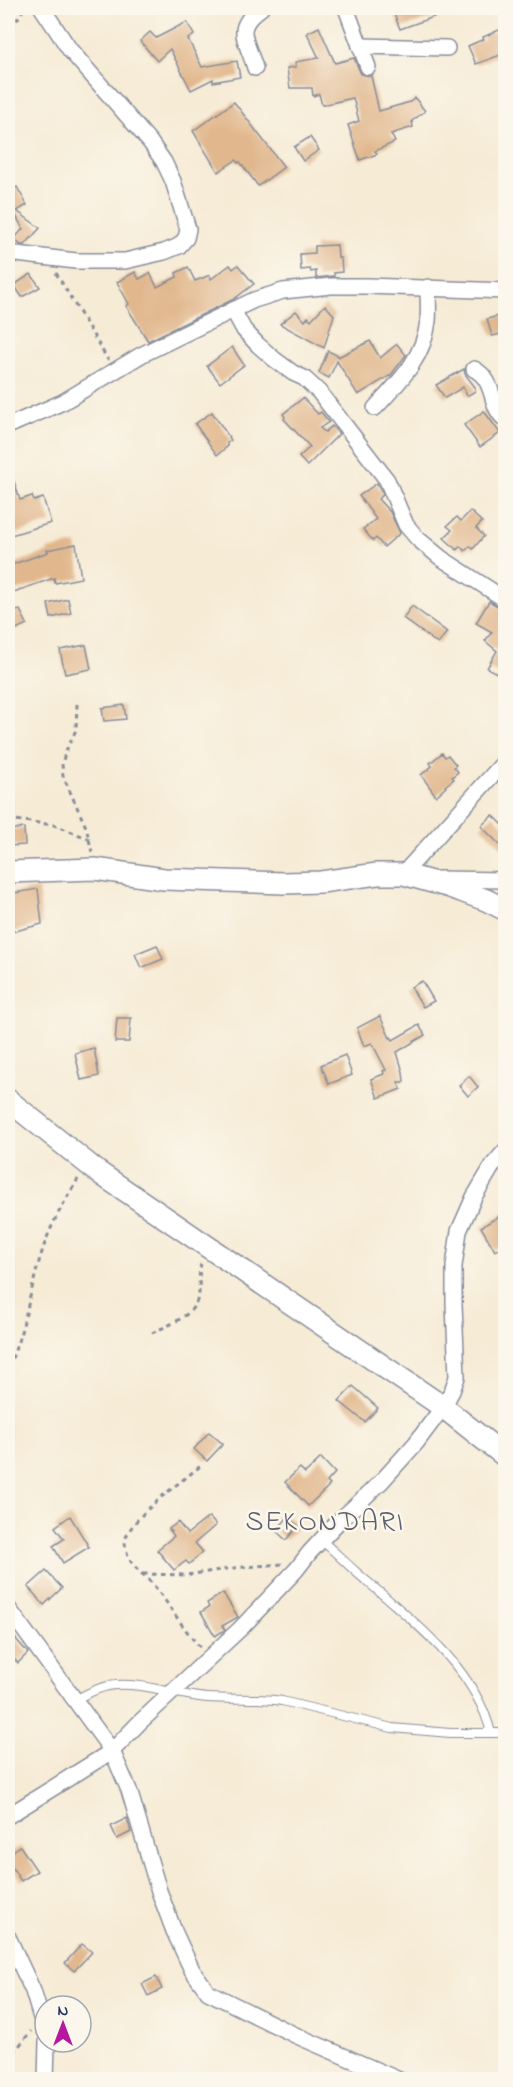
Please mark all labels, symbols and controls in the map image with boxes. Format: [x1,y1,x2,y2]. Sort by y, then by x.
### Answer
district label: SEKONDARI [245,1503,405,1544]
north arrow [33,1994,93,2054]
text: N [58,1999,69,2023]

